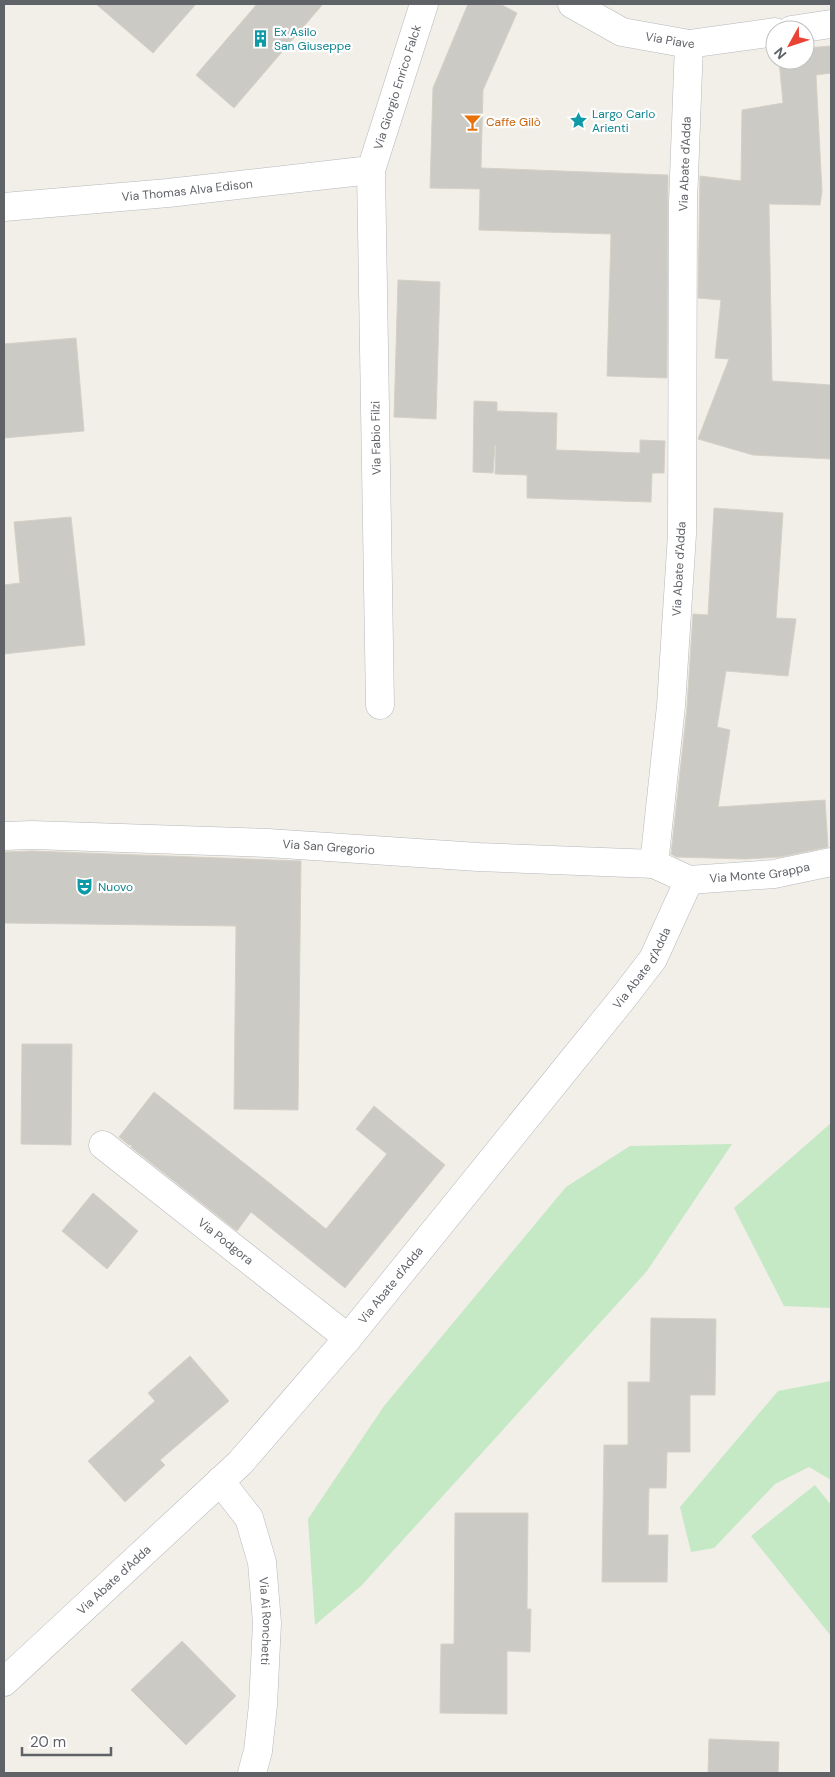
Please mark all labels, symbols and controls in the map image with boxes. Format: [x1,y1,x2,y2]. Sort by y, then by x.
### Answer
north arrow [765,20,815,70]
street label: Via Giorgio Enrico Falck [370,23,425,152]
place label: Ex Asilo San Giuseppe [274,24,351,54]
street label: Via Piave [644,28,696,52]
building icon: Ex Asilo San Giuseppe [250,29,270,49]
text: N [770,44,790,63]
place label: Largo Carlo Arienti [592,106,655,136]
place icon: Largo Carlo Arienti [568,111,588,131]
bar icon: Caffe Gilò [462,112,482,132]
place label: Caffe Gilò [486,114,541,130]
street label: Via Abate d'Adda [675,116,695,212]
street label: Via Thomas Alva Edison [121,175,254,205]
street label: Via Fabio Filzi [367,401,385,475]
street label: Via Abate d'Adda [669,521,689,617]
street label: Via San Gregorio [282,836,375,858]
street label: Via Monte Grappa [709,859,811,887]
theatre icon: Nuovo [74,877,94,897]
place label: Nuovo [98,879,133,895]
street label: Via Abate d'Adda [609,925,674,1012]
street label: Via Podgora [194,1215,257,1268]
street label: Via Abate d'Adda [355,1243,427,1327]
street label: Via Abate d'Adda [74,1542,154,1618]
street label: Via Ai Ronchetti [255,1576,275,1665]
scale bar [22,1724,111,1756]
text: 20 m [30,1732,66,1752]

